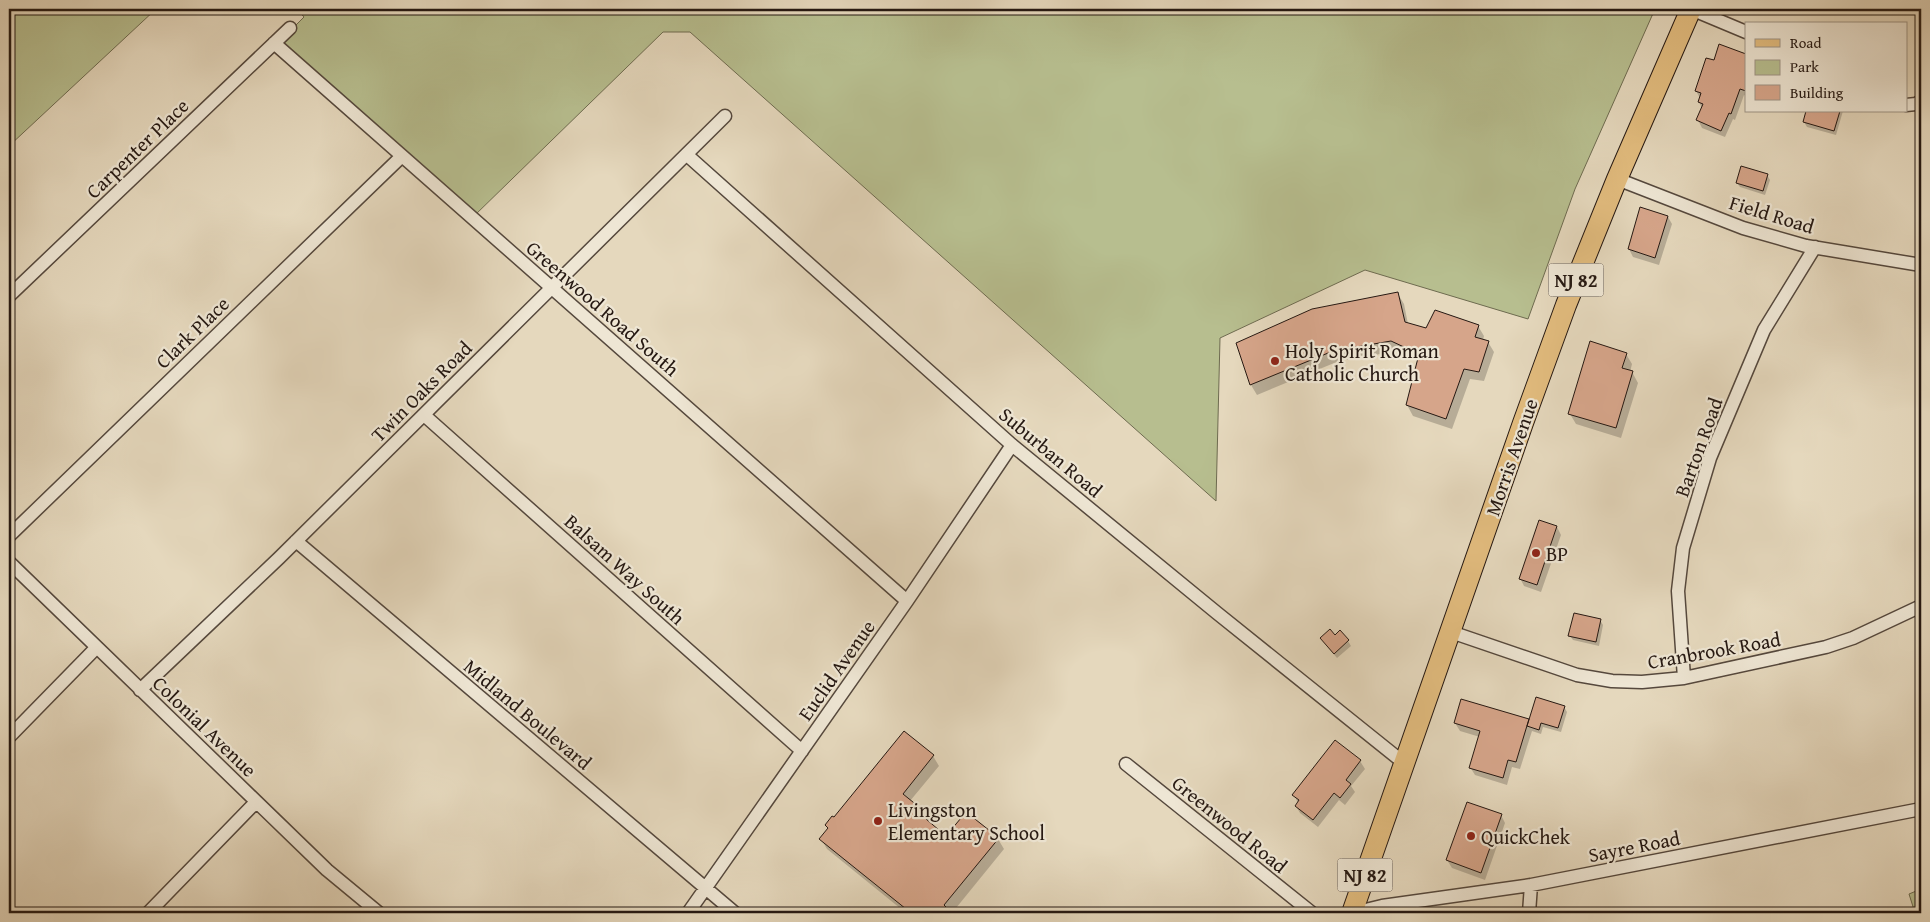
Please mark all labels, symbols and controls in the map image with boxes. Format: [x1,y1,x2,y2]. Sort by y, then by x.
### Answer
legend [1745,22,1908,112]
text: Road [1790,32,1821,53]
text: Park [1790,56,1819,77]
text: Building [1790,82,1844,103]
street label: Carpenter Place [79,91,195,205]
street label: Field Road [1726,187,1818,241]
street label: Greenwood Road South [520,233,686,383]
road number: NJ 82 [1548,264,1604,296]
street label: Clark Place [149,289,235,375]
street label: Twin Oaks Road [364,334,478,448]
place label: Holy Spirit Roman Catholic Church [1285,336,1439,388]
marker: Holy Spirit Roman Catholic Church [1269,355,1281,367]
street label: Barton Road [1667,393,1729,501]
street label: Morris Avenue [1477,394,1545,520]
street label: Suburban Road [993,400,1109,504]
street label: Balsam Way South [558,507,692,631]
place label: BP [1546,539,1568,568]
marker: BP [1530,547,1542,559]
street label: Euclid Avenue [790,614,882,726]
street label: Cranbrook Road [1645,624,1783,676]
street label: Midland Boulevard [458,652,599,776]
street label: Colonial Avenue [146,669,264,783]
street label: Greenwood Road [1166,768,1294,880]
place label: Livingston Elementary School [888,795,1045,847]
marker: Livingston Elementary School [872,815,884,827]
place label: QuickChek [1481,822,1571,851]
street label: Sayre Road [1586,823,1683,869]
marker: QuickChek [1465,830,1477,842]
road number: NJ 82 [1338,858,1392,892]

